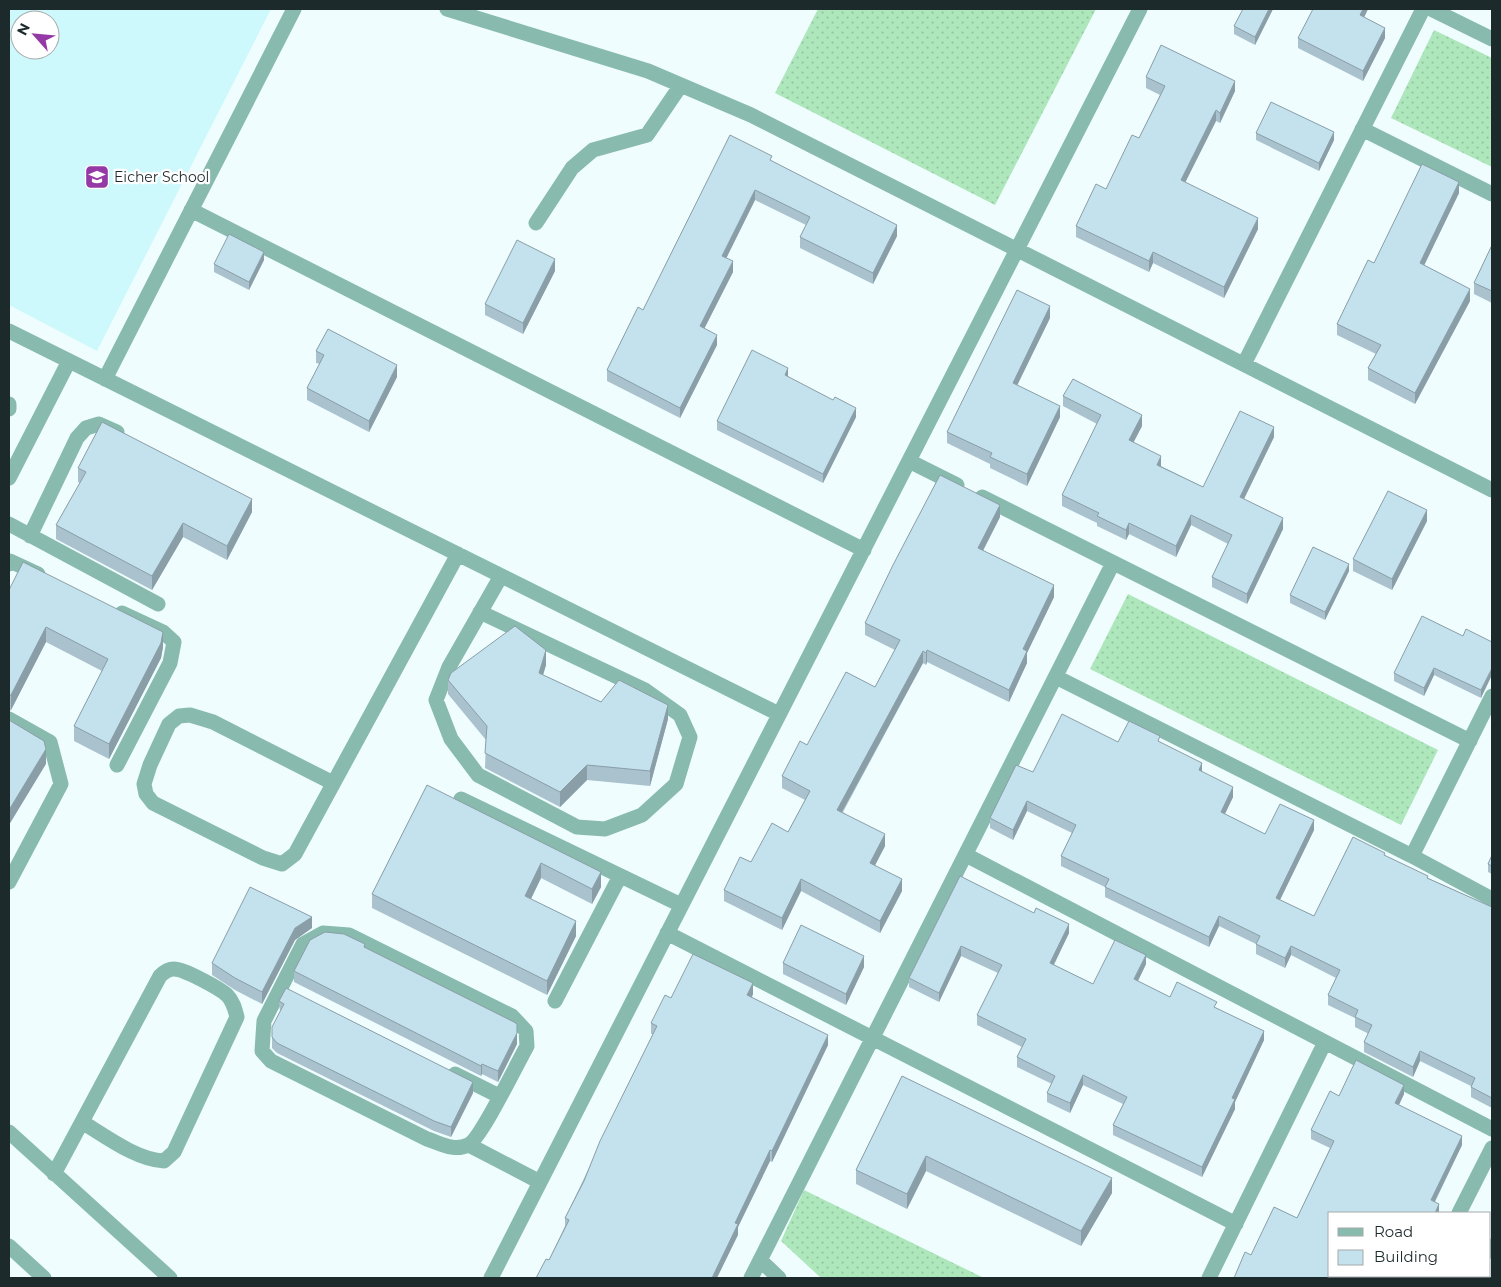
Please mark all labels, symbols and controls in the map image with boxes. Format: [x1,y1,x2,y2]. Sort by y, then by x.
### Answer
north arrow [10,10,60,60]
text: N [13,20,34,38]
school or university icon: Eicher School [84,164,110,190]
place label: Eicher School [114,168,209,186]
legend [1328,1212,1491,1277]
text: Road [1374,1222,1413,1241]
text: Building [1374,1247,1438,1266]

